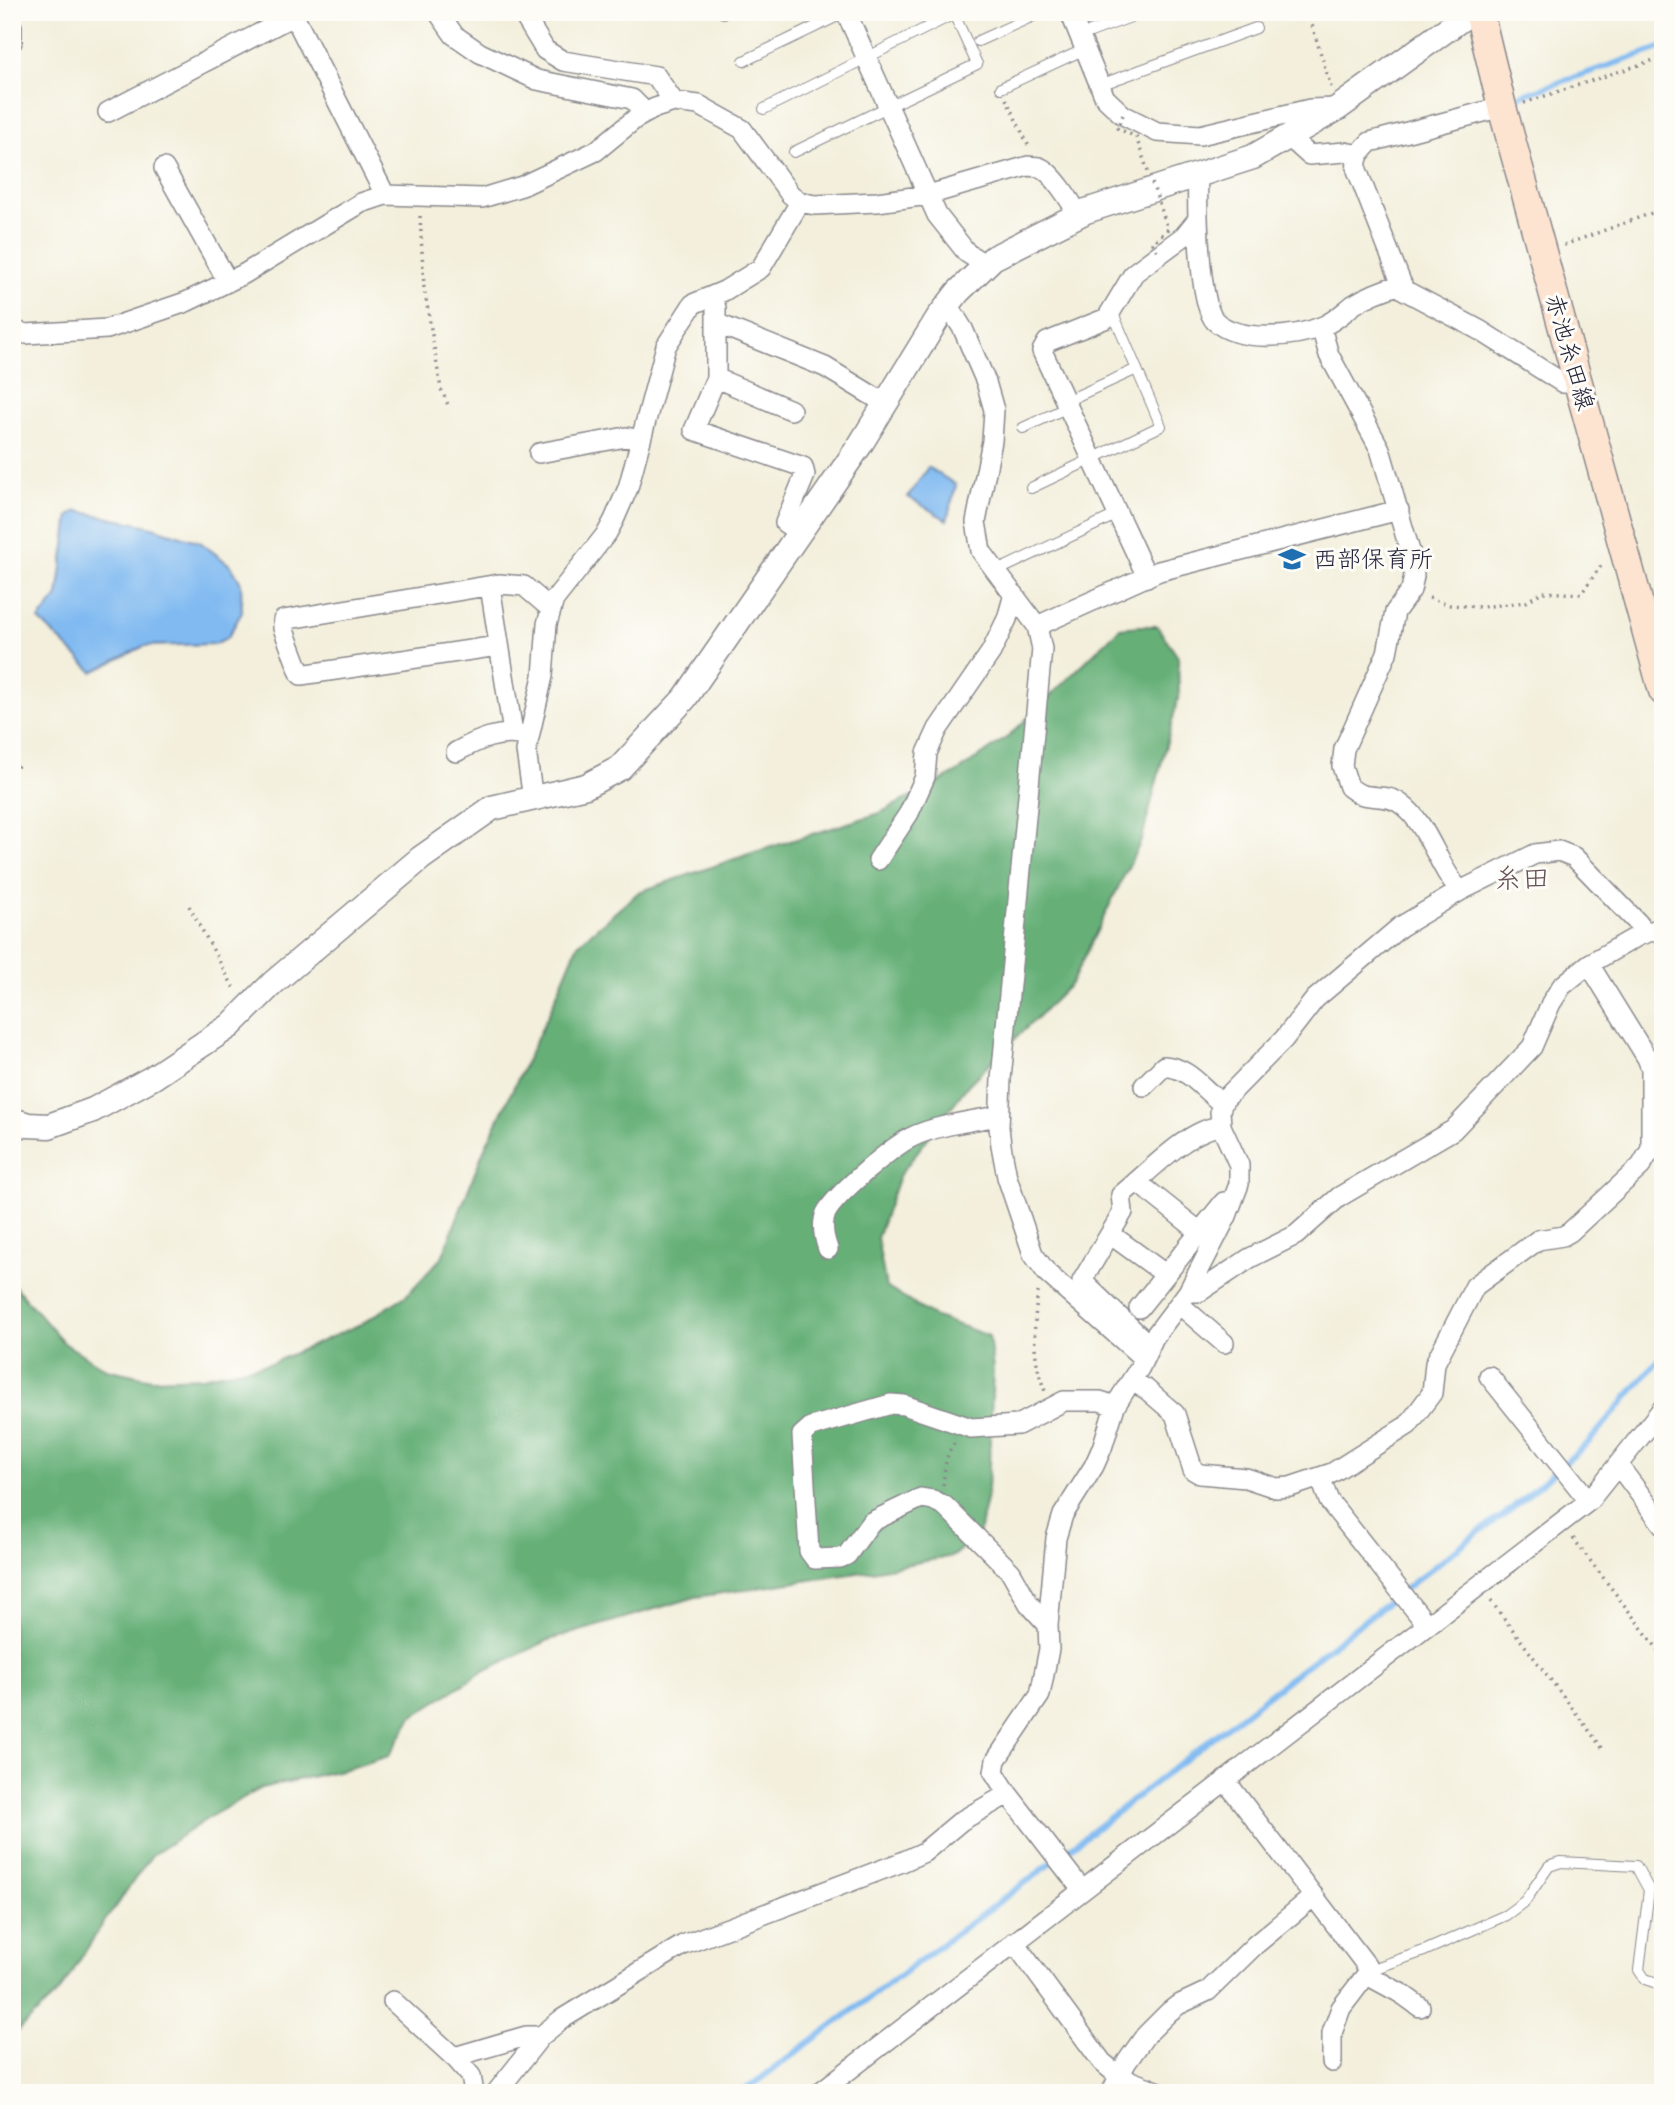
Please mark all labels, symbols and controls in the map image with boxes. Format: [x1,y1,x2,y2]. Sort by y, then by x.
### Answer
street label: 赤池糸田線 [1534,290,1601,415]
school or university icon: 西部保育所 [1277,544,1307,574]
place label: 西部保育所 [1313,544,1433,579]
district label: 糸田 [1494,861,1550,902]

